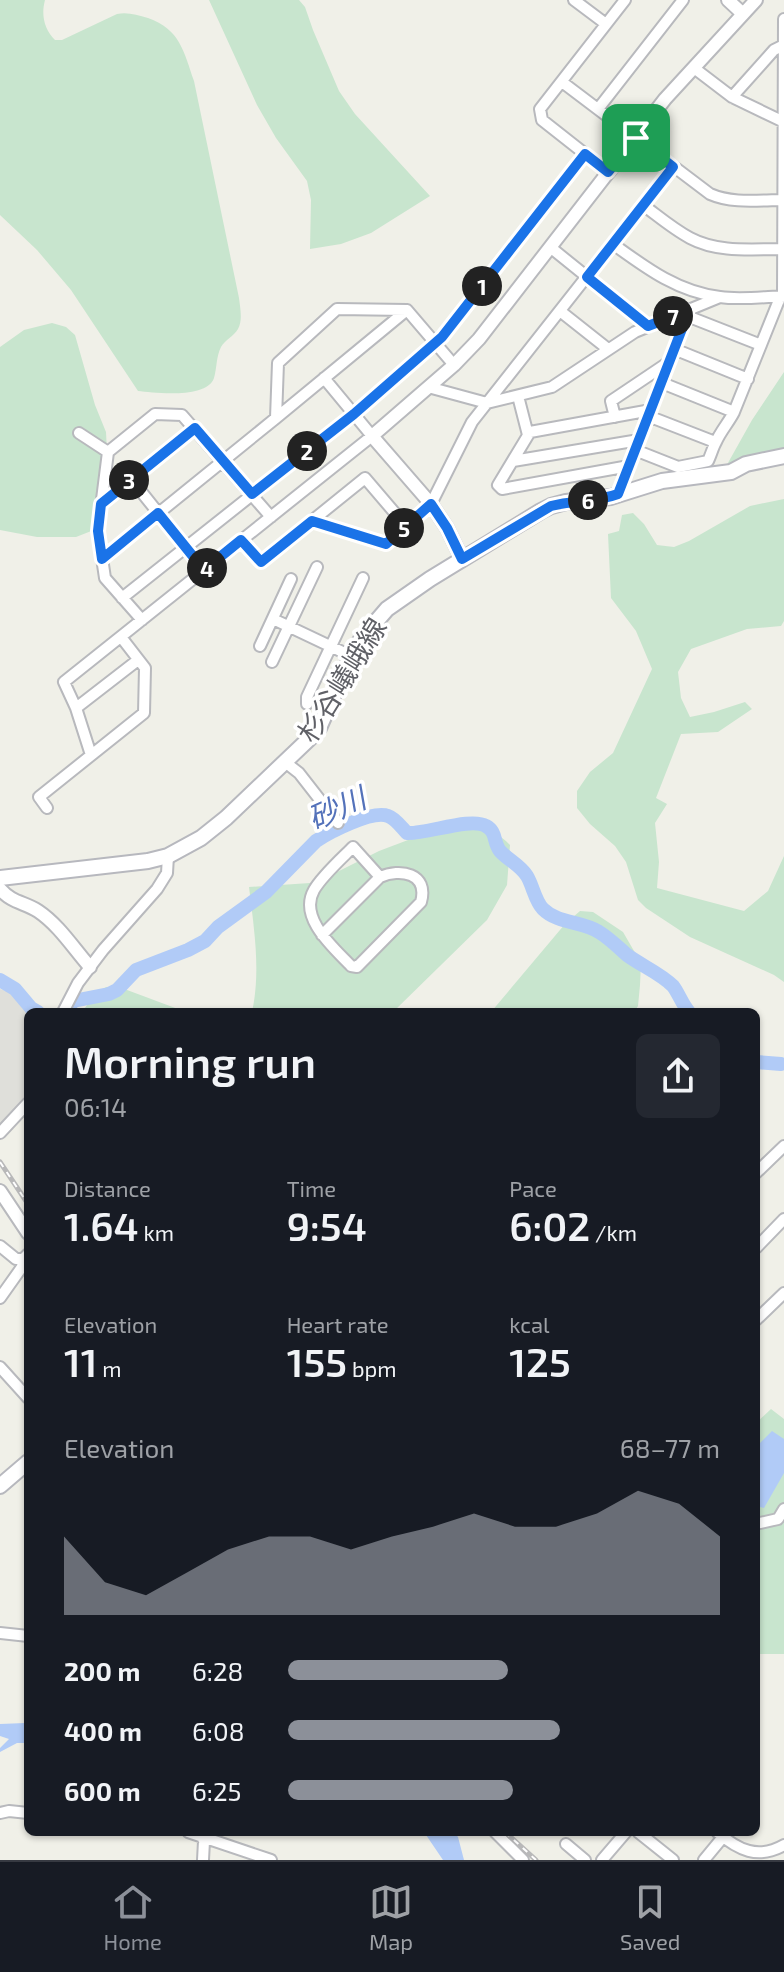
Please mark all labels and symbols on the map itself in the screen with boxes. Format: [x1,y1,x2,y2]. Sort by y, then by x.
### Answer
pin [602,104,670,172]
pin: 1 [462,266,502,306]
pin: 7 [653,296,693,336]
pin: 2 [287,431,327,471]
pin: 3 [109,460,149,500]
pin: 6 [568,480,608,520]
pin: 5 [384,508,424,548]
pin: 4 [187,548,227,588]
street label: 杉谷嶬峨線 [290,611,393,748]
water label: 砂川 [301,777,374,836]

